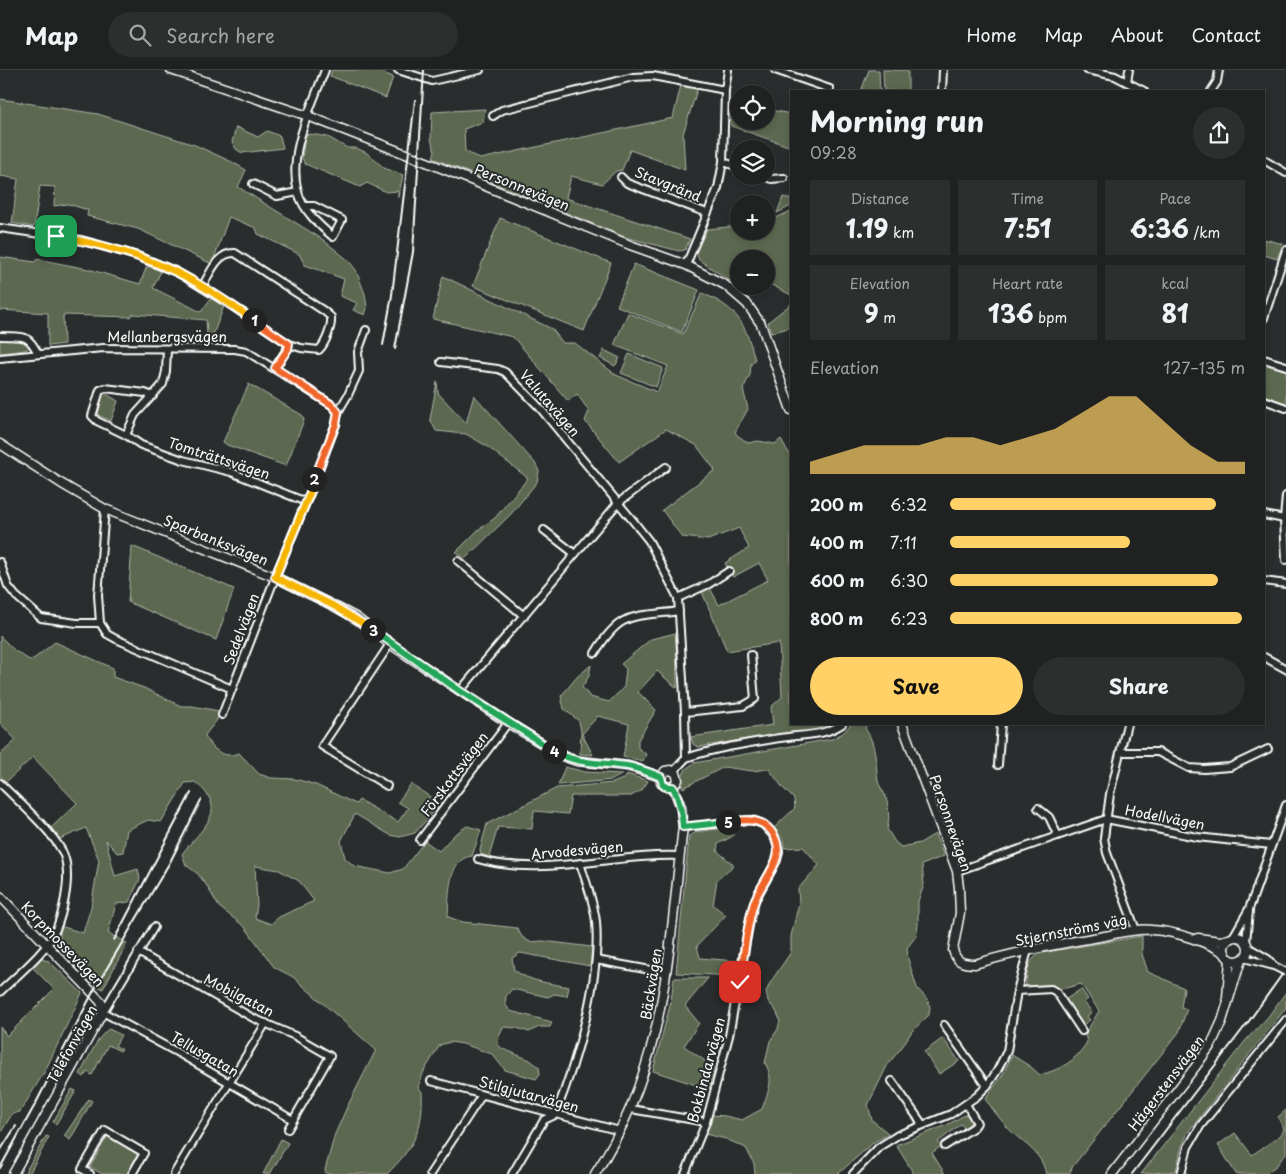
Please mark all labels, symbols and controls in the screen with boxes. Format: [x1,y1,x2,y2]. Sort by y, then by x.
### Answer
search box [108,12,458,57]
text: Map [25,17,78,53]
icon: search [126,21,154,49]
text: Search here [166,21,275,49]
text: Home [966,21,1016,48]
text: Map [1044,21,1083,48]
text: About [1111,21,1163,48]
text: Contact [1191,21,1261,48]
map controls [730,85,775,295]
button: locate [730,85,775,130]
text: Morning run [810,99,984,142]
button: share [1193,107,1245,159]
button: layers [730,140,775,185]
text: 09:28 [810,140,857,164]
street label: Personnevägen [471,158,573,216]
street label: Stavgränd [632,161,705,207]
text: Distance [850,188,909,209]
text: Time [1011,188,1044,209]
text: Pace [1159,188,1191,209]
button: + [730,195,775,240]
text: 1.19 [845,209,889,247]
text: 7:51 [1003,209,1052,247]
text: 6:36 [1130,209,1189,247]
pin [35,215,77,257]
icon: arrive [42,222,70,250]
text: km [889,222,914,243]
text: /km [1189,222,1220,243]
button: − [730,250,775,295]
text: Elevation [850,273,910,294]
text: Heart rate [992,273,1063,294]
text: kcal [1161,273,1189,294]
text: 9 [864,294,879,332]
text: 136 [988,294,1034,332]
text: 81 [1162,294,1189,332]
text: m [879,307,896,328]
text: bpm [1034,307,1067,328]
pin: 1 [242,308,266,332]
text: 1 [251,310,258,331]
street label: Mellanbergsvägen [107,326,227,347]
text: Elevation [810,355,879,379]
text: 127–135 m [1163,355,1245,379]
street label: Valutavägen [515,365,585,441]
street label: Tomträttsvägen [165,432,273,484]
pin: 2 [302,466,326,492]
text: 2 [310,469,319,490]
text: 200 m [810,492,864,516]
text: 6:32 [890,492,927,516]
street label: Sparbanksvägen [160,509,272,571]
text: 400 m [810,530,864,554]
text: 7:11 [890,530,917,554]
text: 600 m [810,568,864,592]
text: 6:30 [890,568,928,592]
street label: Sedelvägen [218,590,264,668]
text: 800 m [810,606,863,630]
text: 6:23 [890,606,927,630]
pin: 3 [360,618,386,642]
text: 3 [369,620,378,641]
button: Save [810,657,1023,715]
button: Share [1033,657,1245,715]
street label: Förskottsvägen [415,727,493,821]
pin: 4 [542,738,566,764]
text: 4 [550,741,559,762]
street label: Personnevägen [925,772,977,874]
street label: Hodellvägen [1123,799,1207,835]
pin: 5 [716,810,740,834]
text: 5 [724,812,733,833]
street label: Arvodesvägen [530,836,624,864]
street label: Korpmossevägen [17,896,109,992]
street label: Stjernströms väg [1013,909,1129,951]
street label: Bäckvägen [635,947,667,1021]
pin [719,961,761,1003]
street label: Mobilgatan [200,968,278,1022]
icon: check [726,968,754,996]
street label: Telefonvägen [42,1001,102,1087]
street label: Bokbindarvägen [682,1015,730,1125]
street label: Tellusgatan [167,1026,243,1082]
street label: Hägerstensvägen [1123,1031,1209,1135]
street label: Stilgjutarvägen [477,1071,581,1117]

